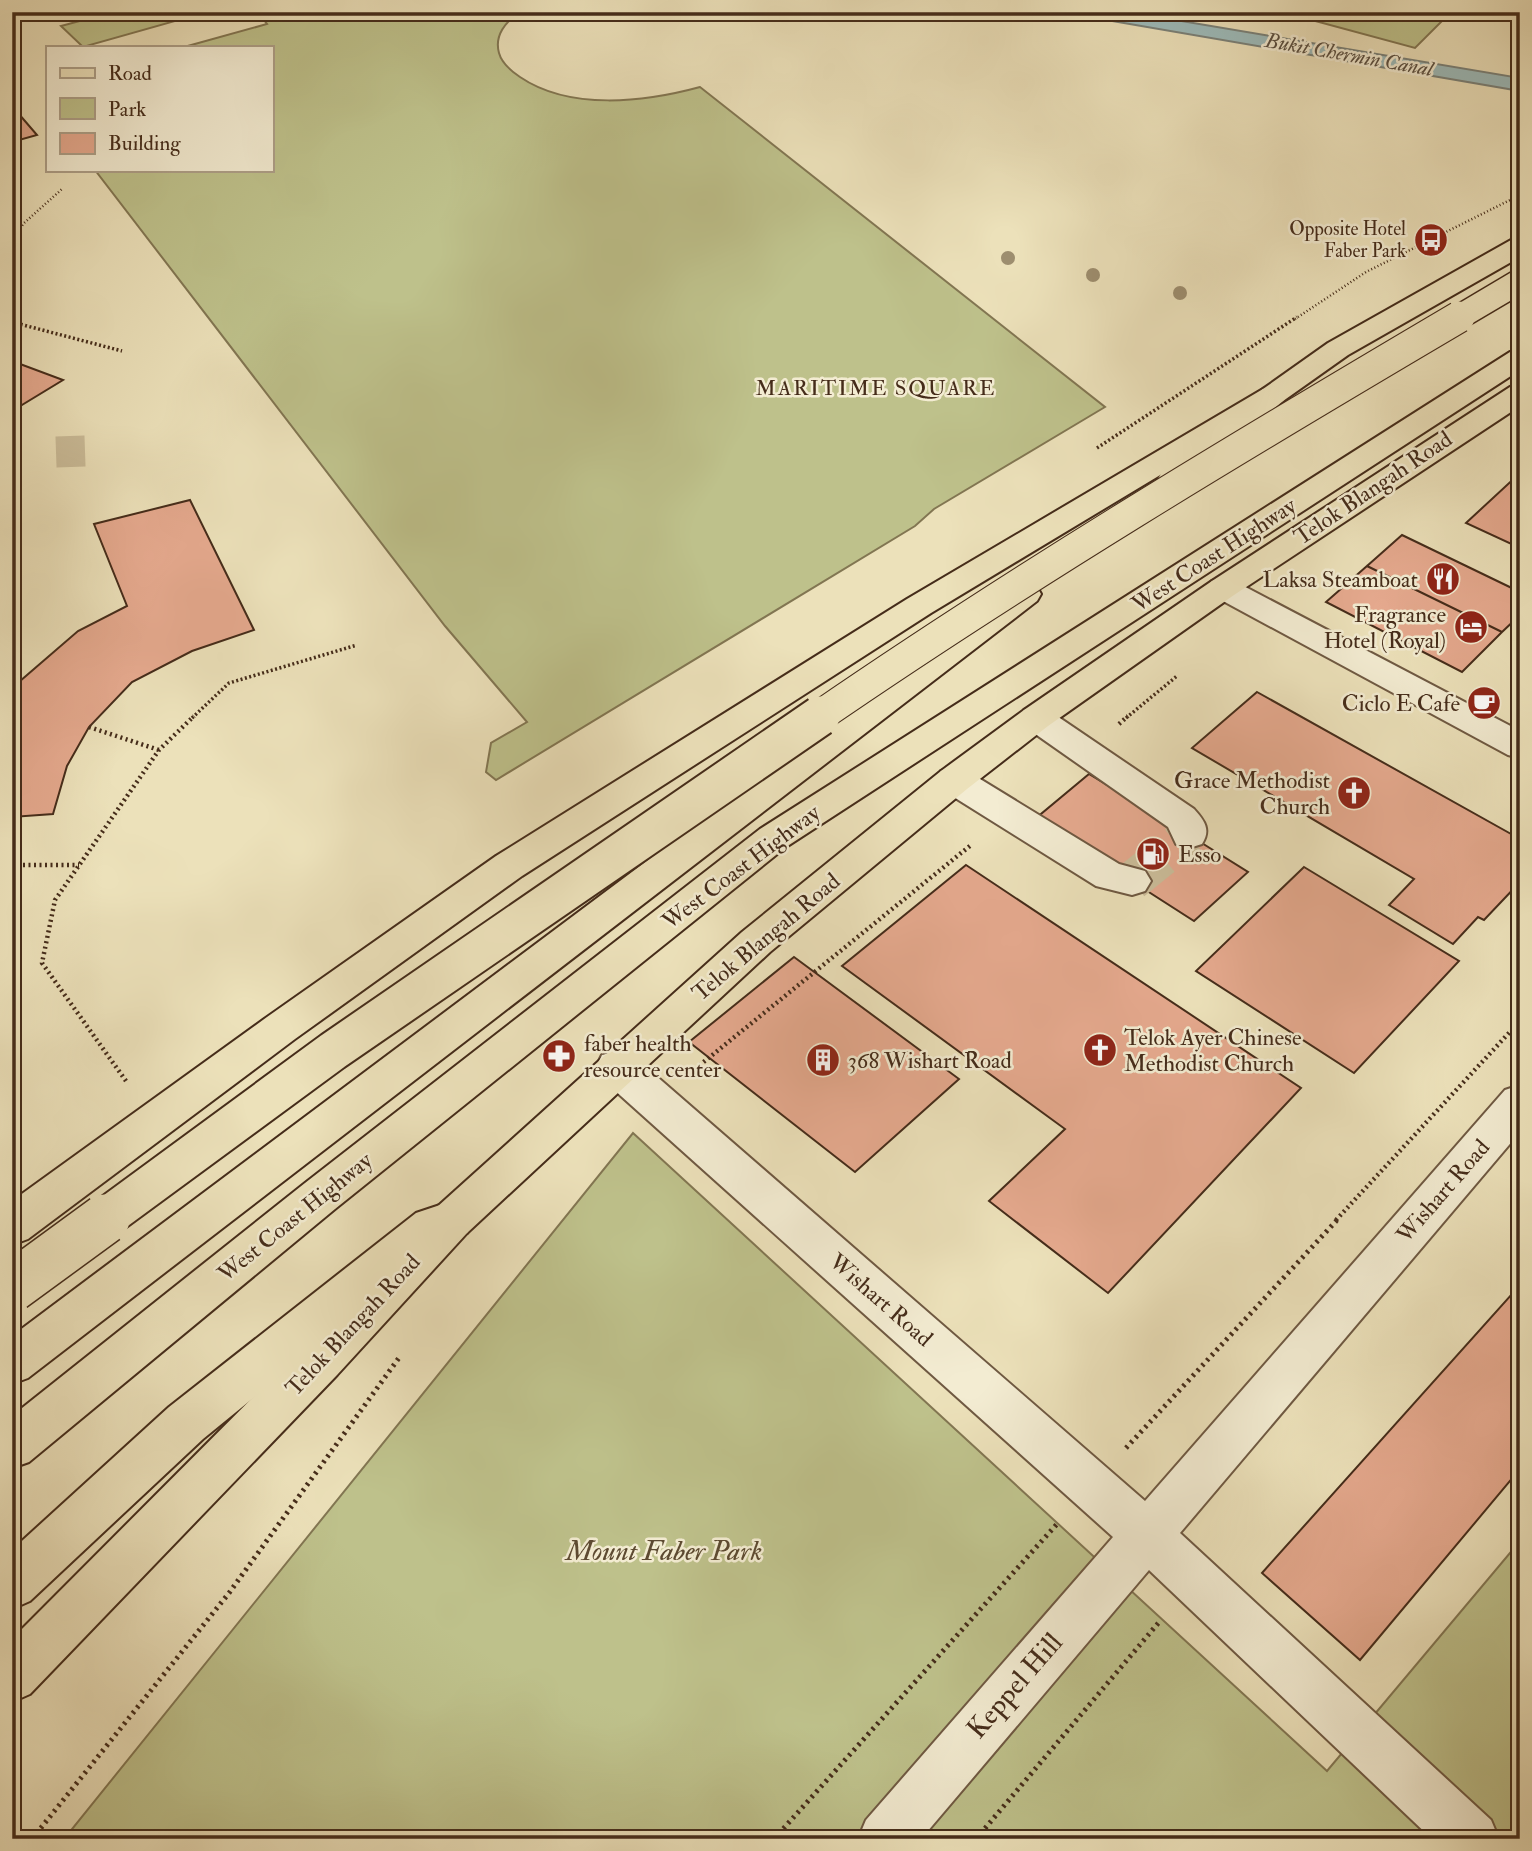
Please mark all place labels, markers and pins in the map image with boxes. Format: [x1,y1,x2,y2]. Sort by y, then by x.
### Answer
place label: Opposite Hotel Faber Park [1289,217,1406,263]
bus stop icon: Opposite Hotel Faber Park [1412,221,1450,259]
restaurant icon: Laksa Steamboat [1424,560,1462,598]
place label: Laksa Steamboat [1263,565,1418,594]
place label: Fragrance Hotel (Royal) [1323,600,1446,655]
hotel icon: Fragrance Hotel (Royal) [1452,608,1490,646]
cafe icon: Ciclo E Cafe [1465,684,1503,722]
place label: Ciclo E Cafe [1342,689,1460,718]
place label: Grace Methodist Church [1174,766,1330,821]
church icon: Grace Methodist Church [1335,774,1373,812]
fuel station icon: Esso [1134,835,1172,873]
place label: Esso [1178,840,1221,869]
place label: Telok Ayer Chinese Methodist Church [1124,1023,1302,1078]
place label: faber health resource center [584,1029,722,1084]
church icon: Telok Ayer Chinese Methodist Church [1081,1031,1119,1069]
pharmacy icon: faber health resource center [540,1037,578,1075]
building icon: 368 Wishart Road [804,1041,842,1079]
place label: 368 Wishart Road [848,1046,1012,1075]

